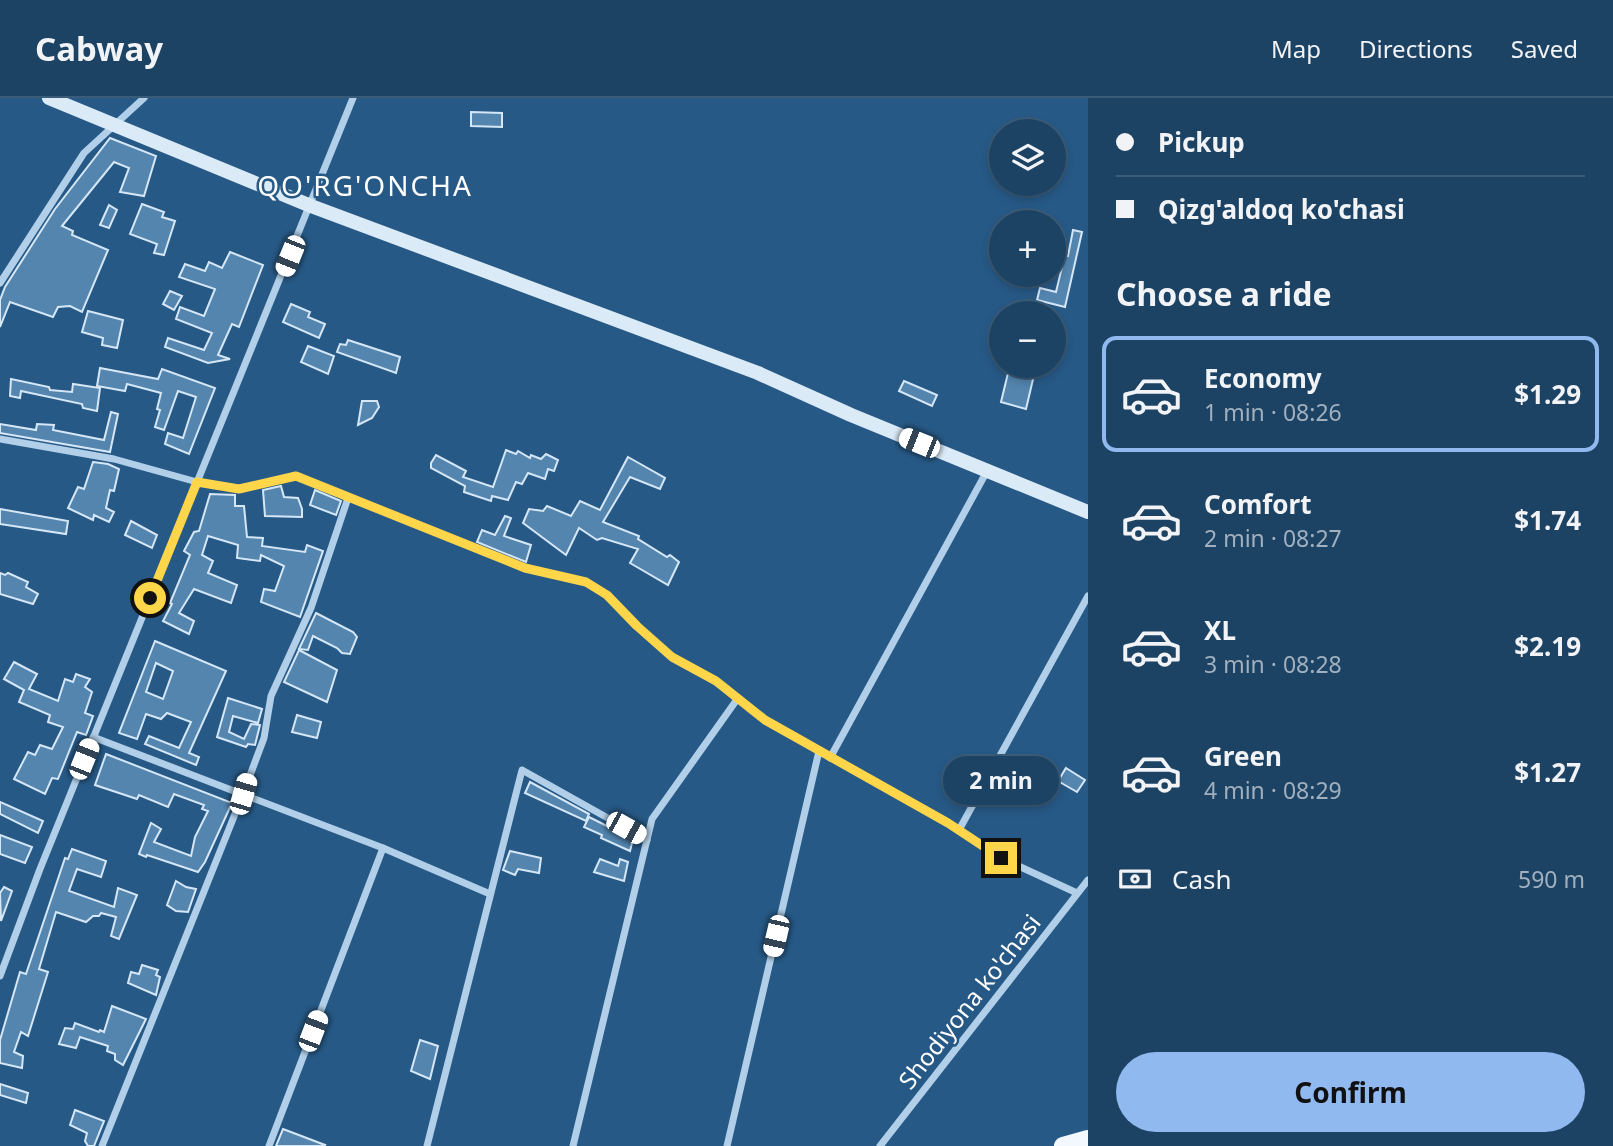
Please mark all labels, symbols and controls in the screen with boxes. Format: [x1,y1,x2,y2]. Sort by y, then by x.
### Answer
text: Cabway [35,26,163,71]
text: Map [1271,32,1321,65]
text: Directions [1359,32,1473,65]
text: Saved [1511,32,1578,65]
map controls [989,119,1066,378]
button: layers [989,119,1066,196]
text: Pickup [1158,124,1245,160]
district label: QO'RG'ONCHA [257,166,473,204]
text: Qizg'aldoq ko'chasi [1158,191,1405,227]
button: + [989,210,1066,287]
car [273,233,308,279]
text: Choose a ride [1116,272,1332,315]
button: − [989,301,1066,378]
text: Economy [1204,360,1322,396]
icon: car [1120,363,1183,426]
text: $1.29 [1514,376,1581,412]
text: 1 min · 08:26 [1204,396,1342,428]
car [896,425,943,461]
text: Comfort [1204,486,1312,522]
icon: car [1120,489,1183,552]
text: $1.74 [1514,502,1581,538]
text: 2 min · 08:27 [1204,522,1342,554]
route start [134,582,166,614]
text: XL [1204,612,1236,648]
icon: car [1120,615,1183,678]
text: $2.19 [1514,628,1581,664]
text: 3 min · 08:28 [1204,648,1342,680]
car [67,736,102,782]
text: Green [1204,738,1282,774]
icon: car [1120,741,1183,804]
text: $1.27 [1514,754,1581,790]
callout: 2 min [943,756,1059,806]
text: 2 min [969,764,1033,796]
car [228,771,259,817]
text: 4 min · 08:29 [1204,774,1342,806]
car [603,809,650,847]
route end [985,842,1017,874]
icon: cash [1116,860,1154,898]
text: Cash [1172,861,1232,897]
text: 590 m [1518,863,1585,895]
street label: Shodiyona ko'chasi [890,907,1048,1095]
car [762,913,791,959]
car [296,1008,331,1054]
button: Confirm [1116,1052,1585,1132]

